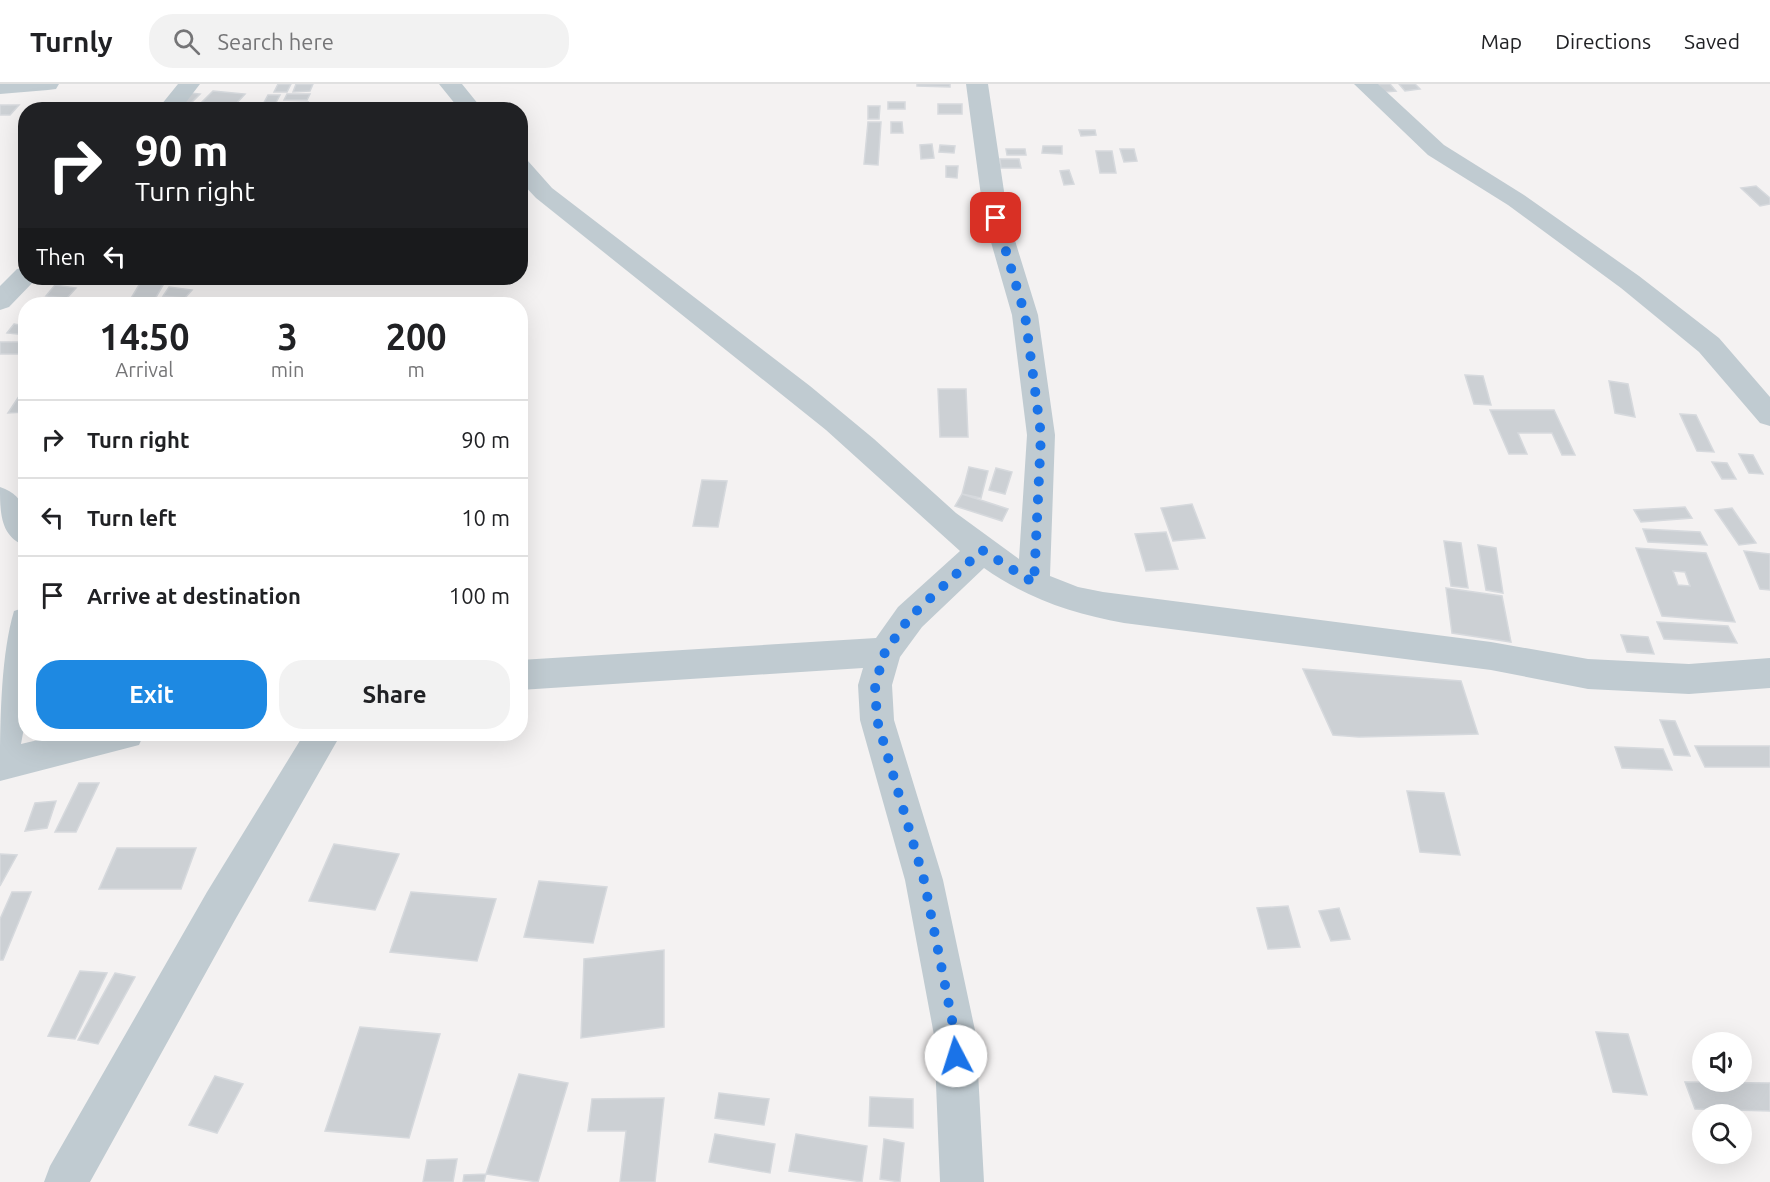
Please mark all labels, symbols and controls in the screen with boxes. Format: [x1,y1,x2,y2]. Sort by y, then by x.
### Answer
search box [149,14,569,68]
icon: search [170,25,203,58]
text: Turnly [30,26,113,57]
text: Search here [218,29,334,54]
text: Map [1481,29,1522,53]
text: Directions [1555,29,1651,53]
text: Saved [1684,29,1740,53]
icon: right [36,126,114,204]
text: 90 m [135,127,229,174]
text: Turn right [135,176,255,206]
pin [970,192,1021,243]
icon: arrive [979,201,1012,234]
icon: left [98,240,131,273]
text: Then [36,244,86,269]
text: 14:50 [99,316,189,357]
text: 3 [277,316,298,357]
text: 200 [386,316,447,357]
text: Arrival [115,358,174,381]
text: min [271,358,304,381]
text: m [408,358,425,381]
icon: right [36,423,69,456]
text: Turn right [87,427,189,452]
text: 90 m [461,427,510,452]
icon: left [36,501,69,534]
text: Turn left [87,505,177,530]
text: 10 m [461,505,510,530]
icon: arrive [36,579,69,612]
text: Arrive at destination [87,583,301,608]
text: 100 m [449,583,510,608]
button: Exit [36,660,267,729]
button: Share [279,660,510,729]
position arrow [924,1024,988,1088]
map controls [1692,1032,1752,1164]
button: sound [1692,1032,1752,1092]
button: search [1692,1104,1752,1164]

